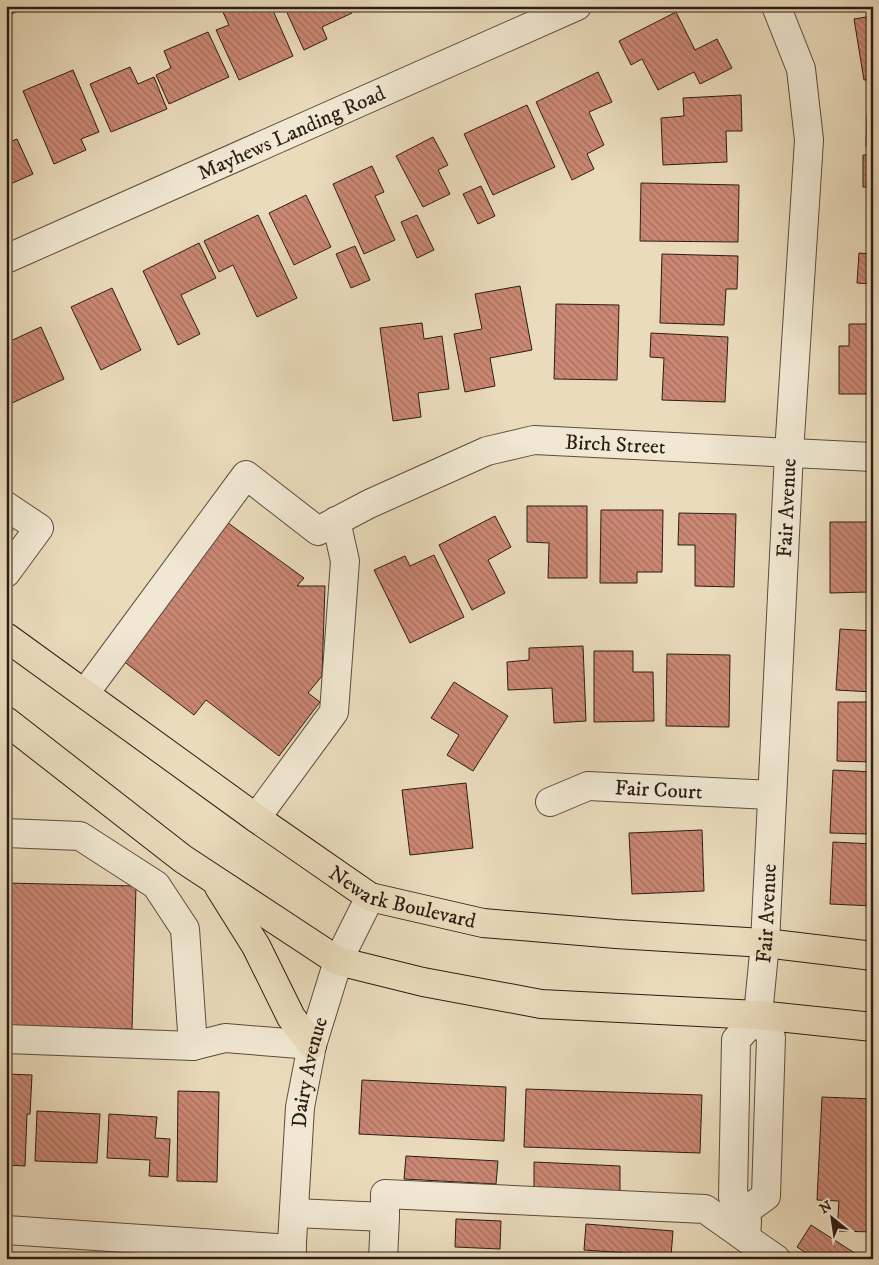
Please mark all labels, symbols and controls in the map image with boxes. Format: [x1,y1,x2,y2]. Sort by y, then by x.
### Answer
street label: Mayhews Landing Road [194,80,390,186]
street label: Birch Street [564,430,666,461]
street label: Fair Avenue [772,457,803,558]
street label: Fair Court [614,775,703,806]
street label: Newark Boulevard [323,860,479,935]
street label: Fair Avenue [751,863,783,964]
street label: Dairy Avenue [287,1013,334,1129]
north arrow [806,1192,856,1242]
text: N [817,1197,836,1218]

